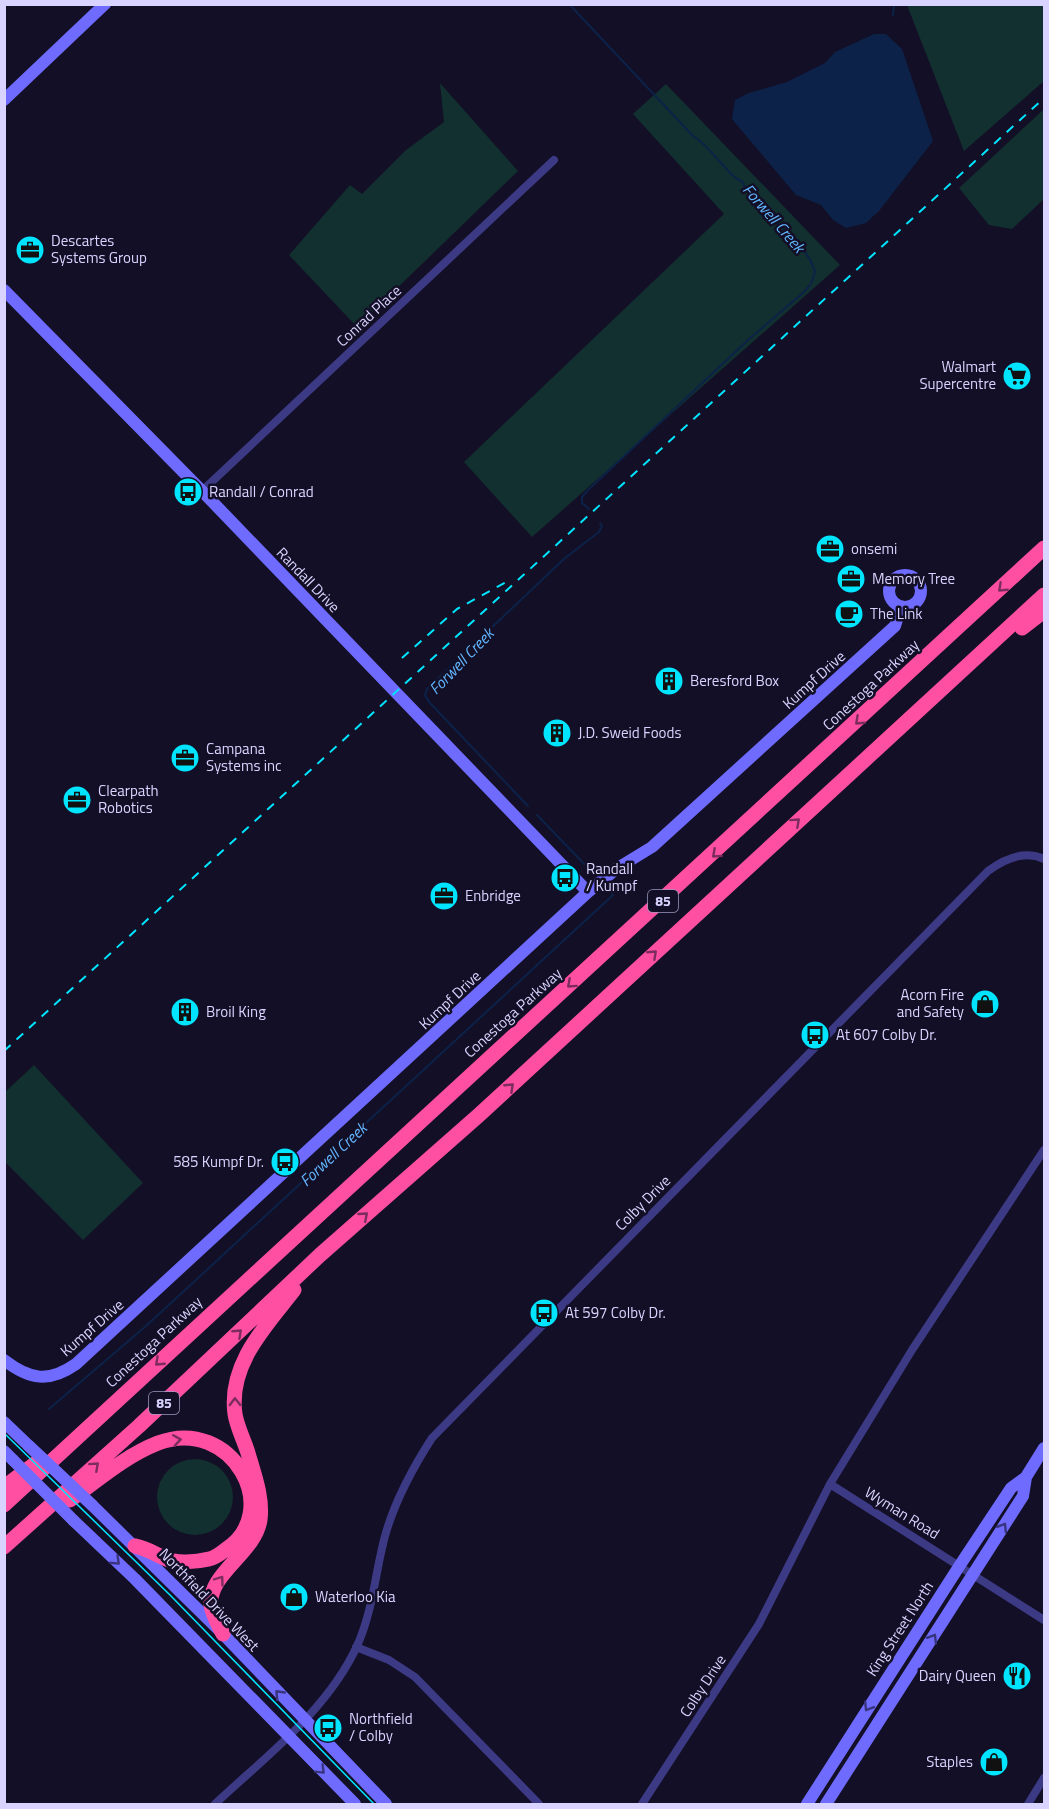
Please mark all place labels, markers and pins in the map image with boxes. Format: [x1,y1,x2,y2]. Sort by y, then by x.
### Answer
place label: Descartes Systems Group [51,229,147,269]
office icon: Descartes Systems Group [14,234,46,266]
place label: Walmart Supercentre [919,355,997,395]
supermarket icon: Walmart Supercentre [1001,360,1033,392]
bus stop icon: Randall / Conrad [172,476,204,508]
place label: Randall / Conrad [209,480,314,503]
office icon: onsemi [814,533,846,565]
place label: onsemi [851,537,897,560]
office icon: Memory Tree [835,563,867,595]
place label: Memory Tree [872,567,955,590]
cafe icon: The Link [833,598,865,630]
place label: The Link [870,602,923,625]
building icon: Beresford Box [653,665,685,697]
place label: Beresford Box [690,669,779,692]
building icon: J.D. Sweid Foods [541,717,573,749]
place label: J.D. Sweid Foods [578,721,681,744]
place label: Campana Systems inc [206,737,282,777]
office icon: Campana Systems inc [169,742,201,774]
place label: Clearpath Robotics [98,779,159,819]
office icon: Clearpath Robotics [61,784,93,816]
place label: Randall / Kumpf [586,857,637,897]
bus stop icon: Randall / Kumpf [549,862,581,894]
office icon: Enbridge [428,880,460,912]
place label: Enbridge [465,884,521,907]
place label: Acorn Fire and Safety [897,983,964,1023]
shop icon: Acorn Fire and Safety [969,988,1001,1020]
building icon: Broil King [169,996,201,1028]
place label: Broil King [206,1000,266,1023]
bus stop icon: At 607 Colby Dr. [799,1019,831,1051]
place label: At 607 Colby Dr. [836,1023,937,1046]
bus stop icon: 585 Kumpf Dr. [269,1146,301,1178]
place label: 585 Kumpf Dr. [173,1150,264,1173]
bus stop icon: At 597 Colby Dr. [528,1297,560,1329]
place label: At 597 Colby Dr. [565,1301,666,1324]
shop icon: Waterloo Kia [278,1581,310,1613]
place label: Waterloo Kia [315,1585,396,1608]
restaurant icon: Dairy Queen [1001,1660,1033,1692]
place label: Dairy Queen [919,1664,996,1687]
place label: Northfield / Colby [349,1707,413,1747]
bus stop icon: Northfield / Colby [312,1712,344,1744]
shop icon: Staples [978,1746,1010,1778]
place label: Staples [926,1750,973,1773]

